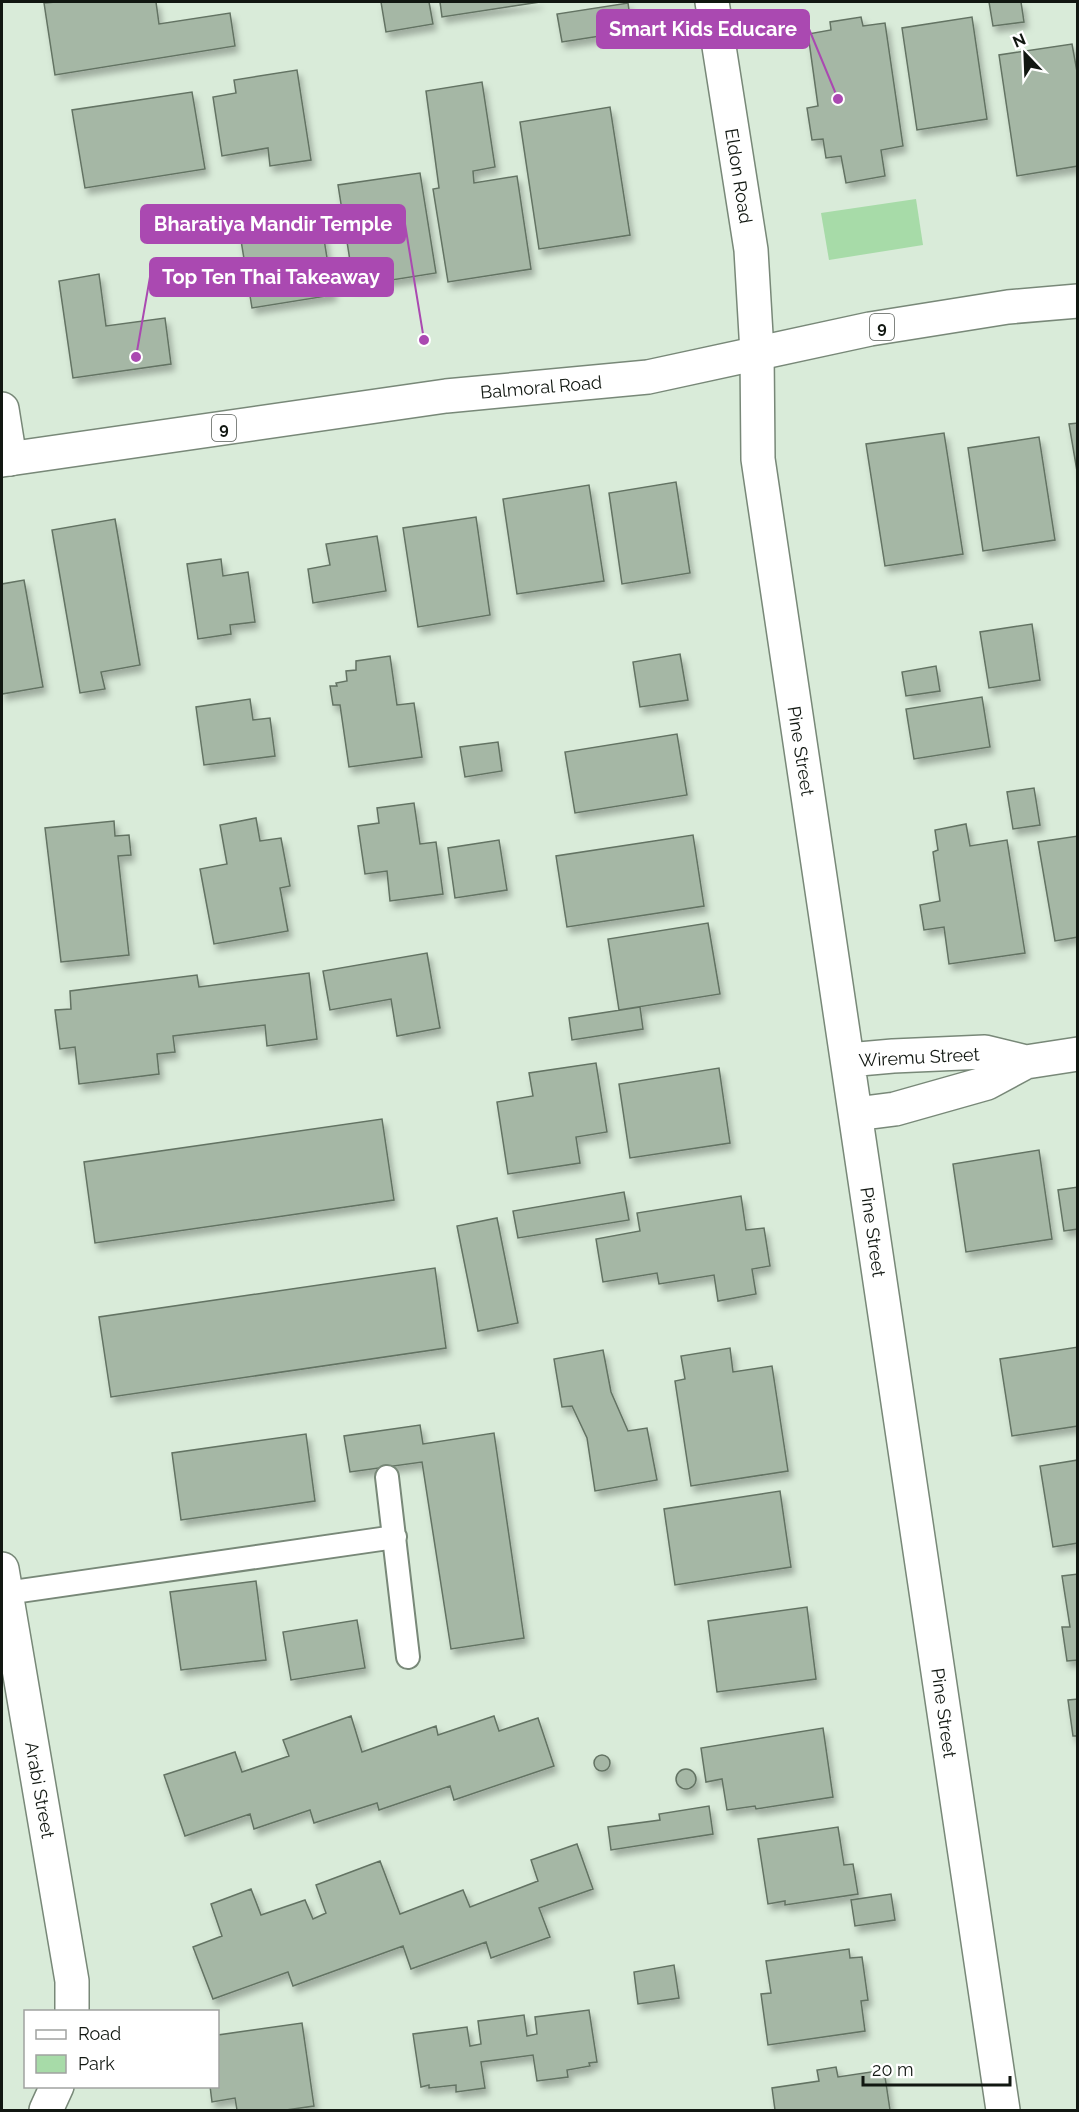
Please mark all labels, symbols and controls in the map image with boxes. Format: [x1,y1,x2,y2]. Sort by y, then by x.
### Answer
callout: Smart Kids Educare [597,10,809,48]
text: Smart Kids Educare [609,17,797,41]
north arrow [995,24,1055,84]
text: N [1010,30,1029,52]
street label: Eldon Road [721,127,757,225]
callout: Bharatiya Mandir Temple [141,205,405,243]
text: Bharatiya Mandir Temple [154,212,392,236]
callout: Top Ten Thai Takeaway [150,258,393,296]
text: Top Ten Thai Takeaway [162,265,380,289]
road number: 9 [870,314,894,340]
street label: Balmoral Road [479,371,603,403]
road number: 9 [212,415,236,441]
street label: Pine Street [784,705,818,797]
street label: Wiremu Street [858,1043,980,1071]
street label: Pine Street [856,1186,890,1278]
street label: Pine Street [927,1667,961,1759]
street label: Arabi Street [21,1740,59,1840]
legend [24,2010,219,2088]
text: Road [78,2023,121,2044]
scale bar [863,2049,1010,2087]
text: Park [78,2053,115,2074]
text: 20 m [872,2059,914,2080]

